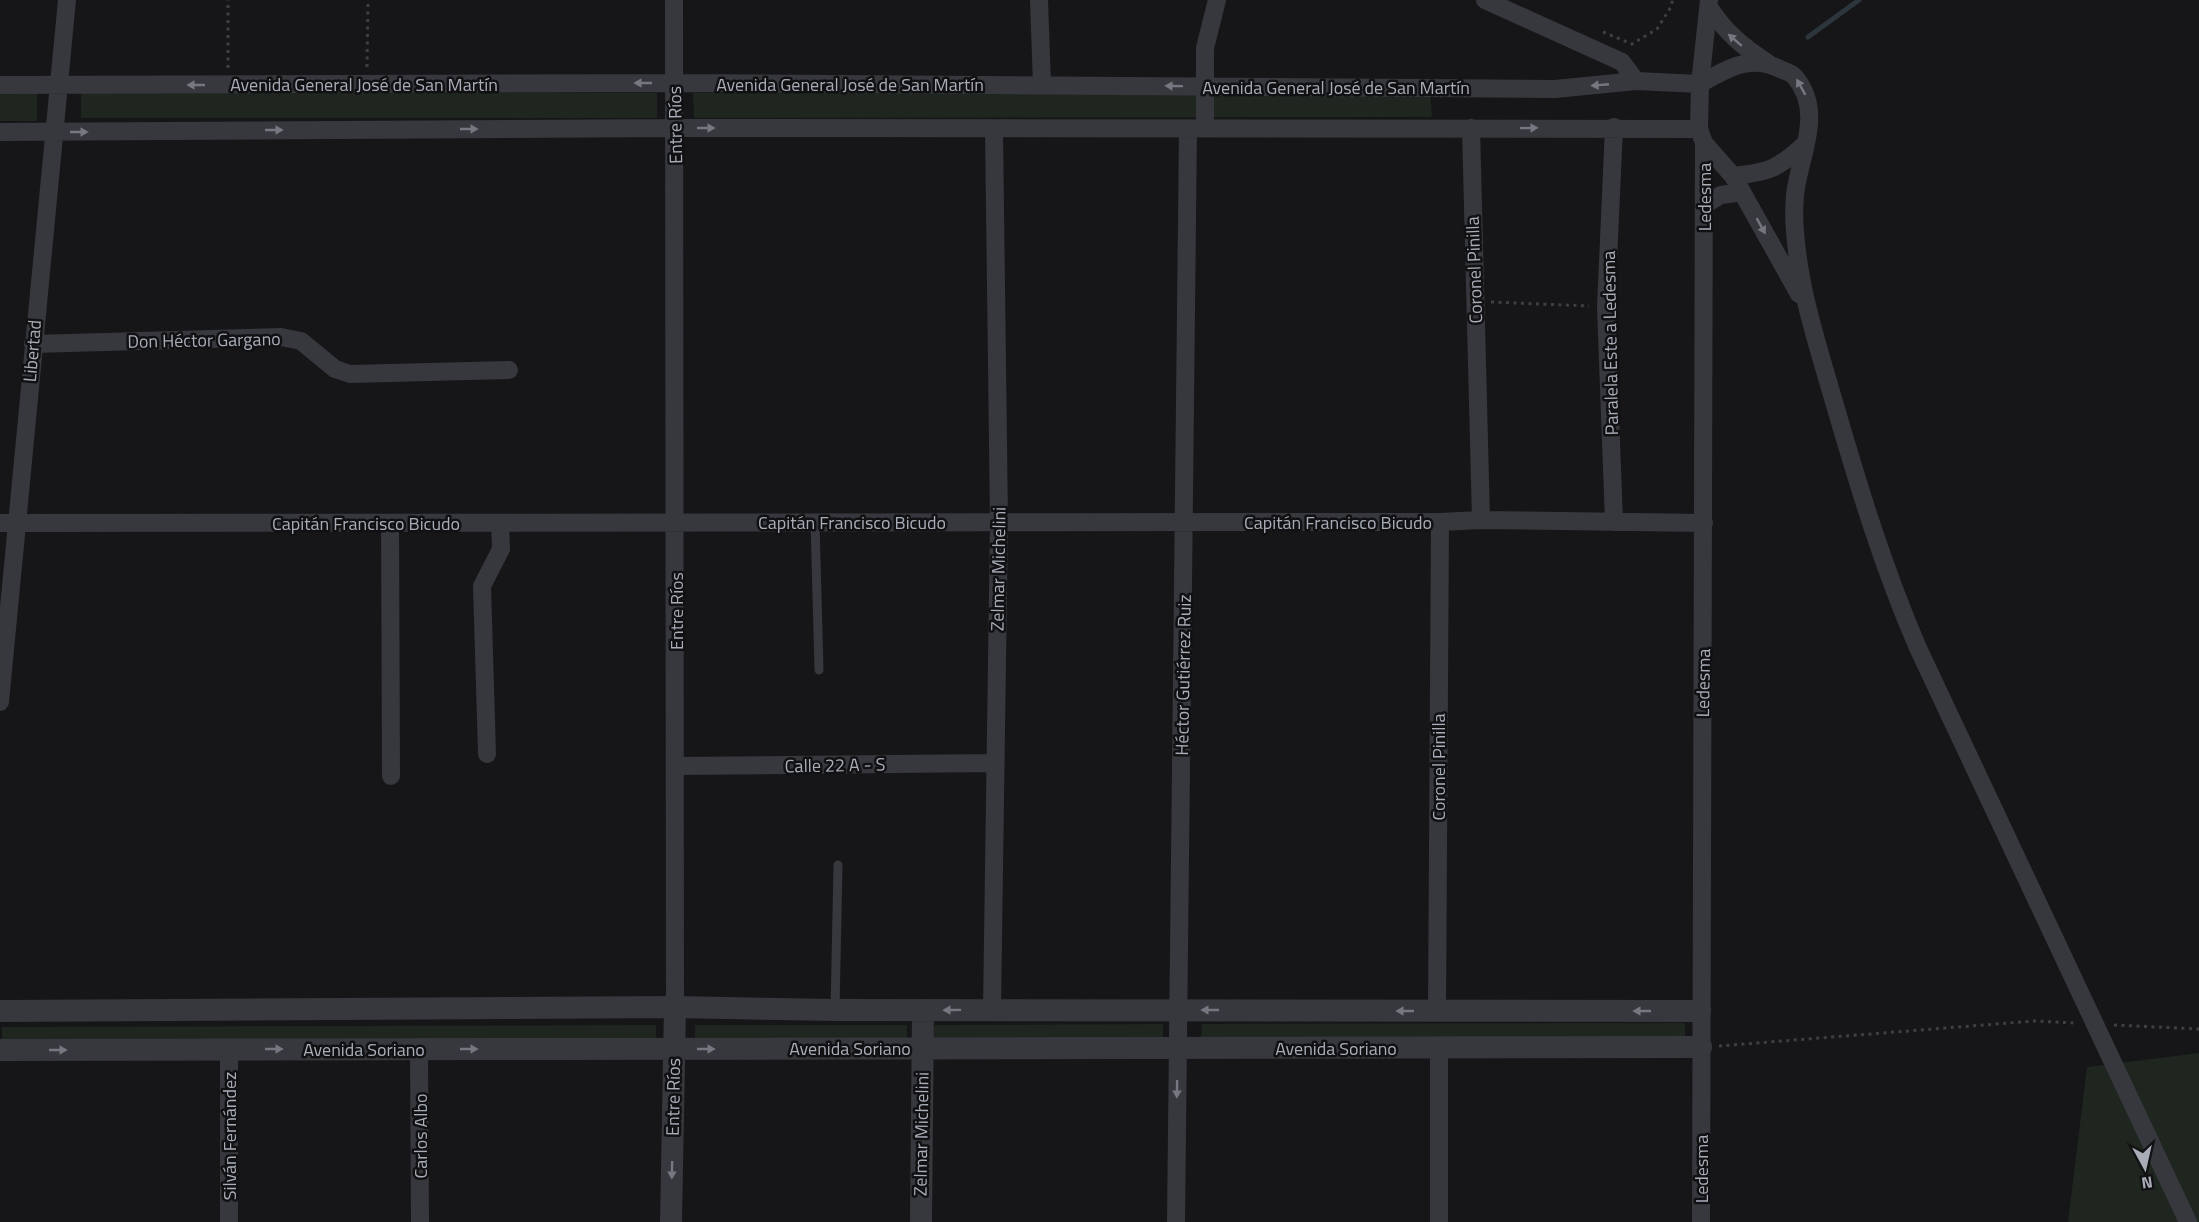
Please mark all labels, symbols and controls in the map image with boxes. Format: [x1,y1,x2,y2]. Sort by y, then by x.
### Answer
one-way arrow [1728,34,1743,47]
street label: Avenida General José de San Martín [230,71,498,98]
street label: Avenida General José de San Martín [716,71,984,98]
street label: Avenida General José de San Martín [1202,74,1470,101]
one-way arrow [634,78,653,88]
one-way arrow [1796,78,1806,95]
one-way arrow [187,80,206,90]
one-way arrow [1591,80,1610,90]
one-way arrow [1165,82,1184,91]
street label: Entre Ríos [661,86,689,164]
one-way arrow [697,123,716,133]
one-way arrow [1520,123,1539,133]
one-way arrow [460,124,479,134]
one-way arrow [265,126,284,135]
one-way arrow [70,127,89,137]
street label: Ledesma [1691,163,1718,231]
street label: Coronel Pinilla [1459,216,1489,324]
one-way arrow [1756,218,1766,235]
street label: Paralela Este a Ledesma [1595,250,1625,436]
street label: Libertad [16,319,48,383]
street label: Don Héctor Gargano [127,325,281,355]
street label: Zelmar Michelini [983,507,1013,631]
street label: Capitán Francisco Bicudo [758,509,946,536]
street label: Capitán Francisco Bicudo [1244,509,1432,536]
street label: Capitán Francisco Bicudo [272,510,460,537]
street label: Entre Ríos [663,572,690,650]
street label: Héctor Gutiérrez Ruiz [1168,594,1198,756]
street label: Ledesma [1689,648,1717,718]
street label: Coronel Pinilla [1425,713,1452,821]
street label: Calle 22 A - S [784,751,886,779]
one-way arrow [942,1005,961,1014]
one-way arrow [1200,1005,1219,1015]
one-way arrow [1395,1006,1414,1016]
one-way arrow [1632,1006,1651,1016]
street label: Avenida Soriano [789,1035,911,1062]
street label: Avenida Soriano [1275,1035,1397,1062]
street label: Avenida Soriano [303,1036,425,1063]
one-way arrow [265,1044,284,1054]
one-way arrow [460,1044,479,1054]
one-way arrow [697,1044,716,1054]
one-way arrow [49,1045,68,1055]
street label: Entre Ríos [659,1058,687,1136]
street label: Silván Fernández [216,1072,243,1200]
street label: Zelmar Michelini [906,1072,936,1196]
one-way arrow [1172,1080,1182,1099]
street label: Carlos Albo [407,1094,434,1178]
street label: Ledesma [1688,1135,1715,1203]
north arrow [2115,1138,2175,1198]
one-way arrow [667,1161,677,1180]
text: N [2140,1170,2154,1196]

